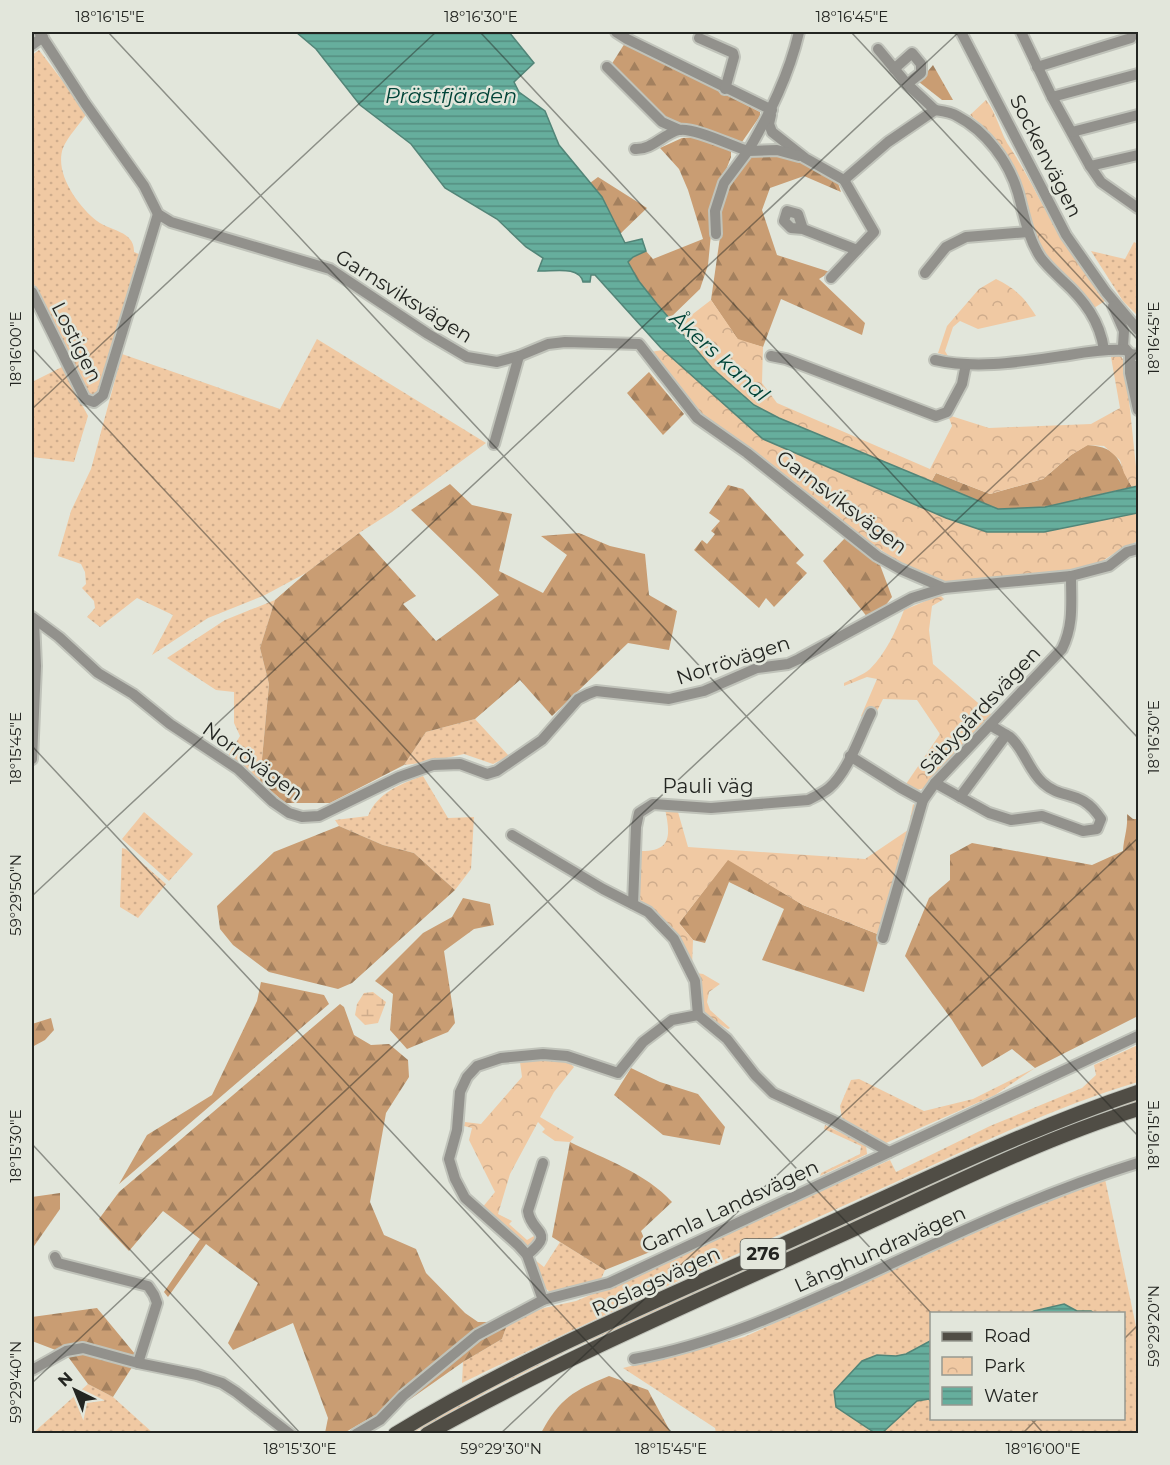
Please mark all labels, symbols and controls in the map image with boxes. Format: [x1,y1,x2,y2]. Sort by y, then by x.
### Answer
text: 18°16'15"E [75,7,145,26]
text: 18°16'30"E [444,7,518,26]
text: 18°16'45"E [816,7,888,26]
water label: Prästfjärden [385,83,517,108]
street label: Sockenvägen [1005,91,1087,221]
street label: Garnsviksvägen [331,244,477,348]
street label: Lostigen [47,298,107,386]
text: 18°16'45"E [1144,302,1163,374]
water label: Åkers kanal [664,304,775,407]
text: 18°16'00"E [6,311,25,387]
street label: Garnsviksvägen [772,445,912,559]
street label: Norrövägen [673,630,793,690]
street label: Säbygårdsvägen [915,641,1045,779]
text: 18°16'30"E [1144,700,1163,774]
text: 18°15'45"E [6,712,25,784]
street label: Norrövägen [198,717,308,805]
street label: Pauli väg [662,774,754,798]
text: 59°29'50"N [6,854,25,936]
text: 18°16'15"E [1144,1100,1163,1170]
text: 18°15'30"E [6,1109,25,1183]
street label: Gamla Landsvägen [638,1154,822,1258]
street label: Långhundravägen [791,1200,969,1298]
road number: 276 [740,1239,786,1269]
street label: Roslagsvägen [588,1241,724,1321]
text: 59°29'20"N [1144,1285,1163,1367]
legend [930,1312,1125,1420]
text: Road [984,1325,1031,1347]
text: 59°29'40"N [6,1341,25,1423]
text: Park [984,1355,1025,1377]
north arrow [45,1360,105,1420]
text: N [54,1368,76,1391]
text: Water [984,1385,1039,1407]
text: 18°15'30"E [263,1439,337,1458]
text: 59°29'30"N [460,1439,542,1458]
text: 18°15'45"E [635,1439,707,1458]
text: 18°16'00"E [1005,1439,1081,1458]

